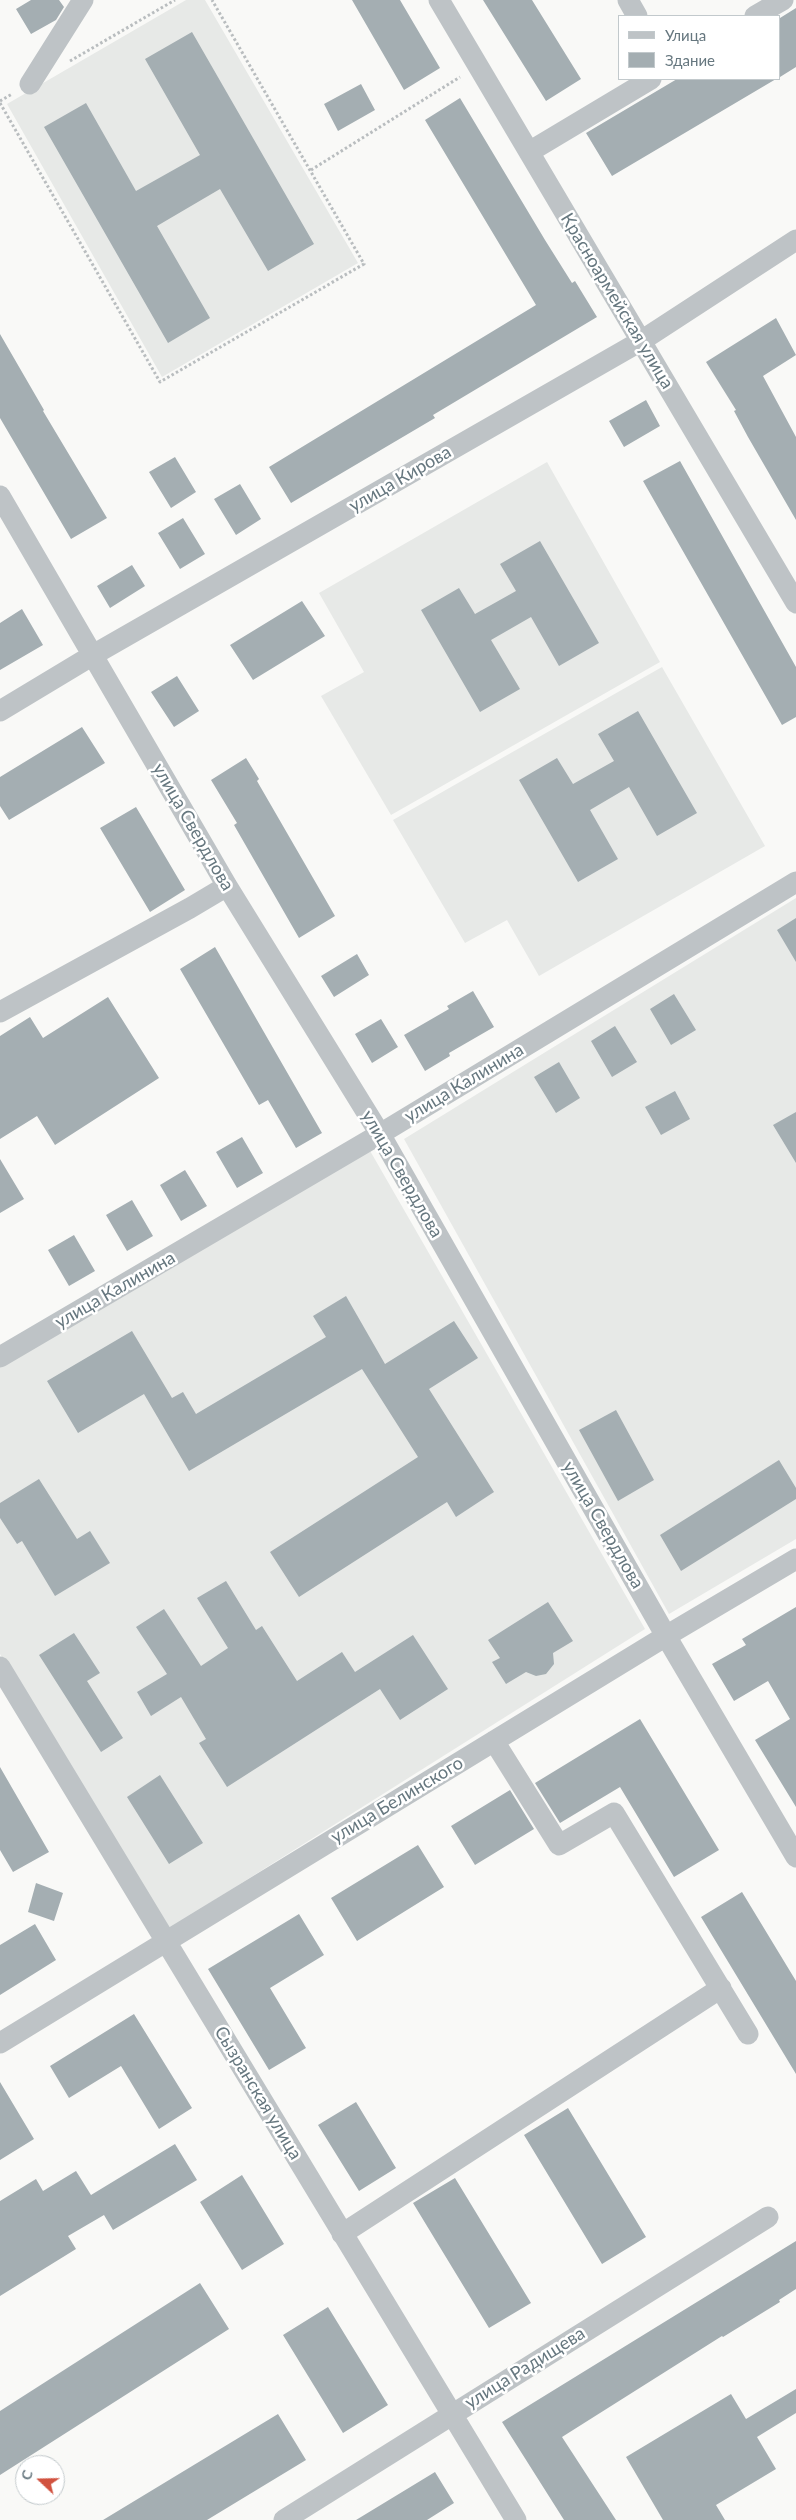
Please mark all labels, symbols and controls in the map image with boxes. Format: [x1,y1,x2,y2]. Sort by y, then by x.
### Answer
legend [618,15,781,80]
text: Улица [665,26,706,44]
text: Здание [665,51,715,69]
street label: Красноармейская улица [556,209,678,393]
street label: улица Кирова [345,441,455,517]
street label: улица Свердлова [148,759,238,895]
street label: улица Калинина [401,1039,527,1127]
street label: улица Свердлова [357,1106,447,1242]
street label: улица Калинина [51,1247,179,1333]
street label: улица Свердлова [558,1457,648,1593]
street label: улица Белинского [327,1752,467,1848]
street label: Сызранская улица [210,2022,306,2164]
street label: улица Радищева [461,2322,589,2414]
north arrow [15,2455,65,2505]
text: С [17,2467,36,2482]

